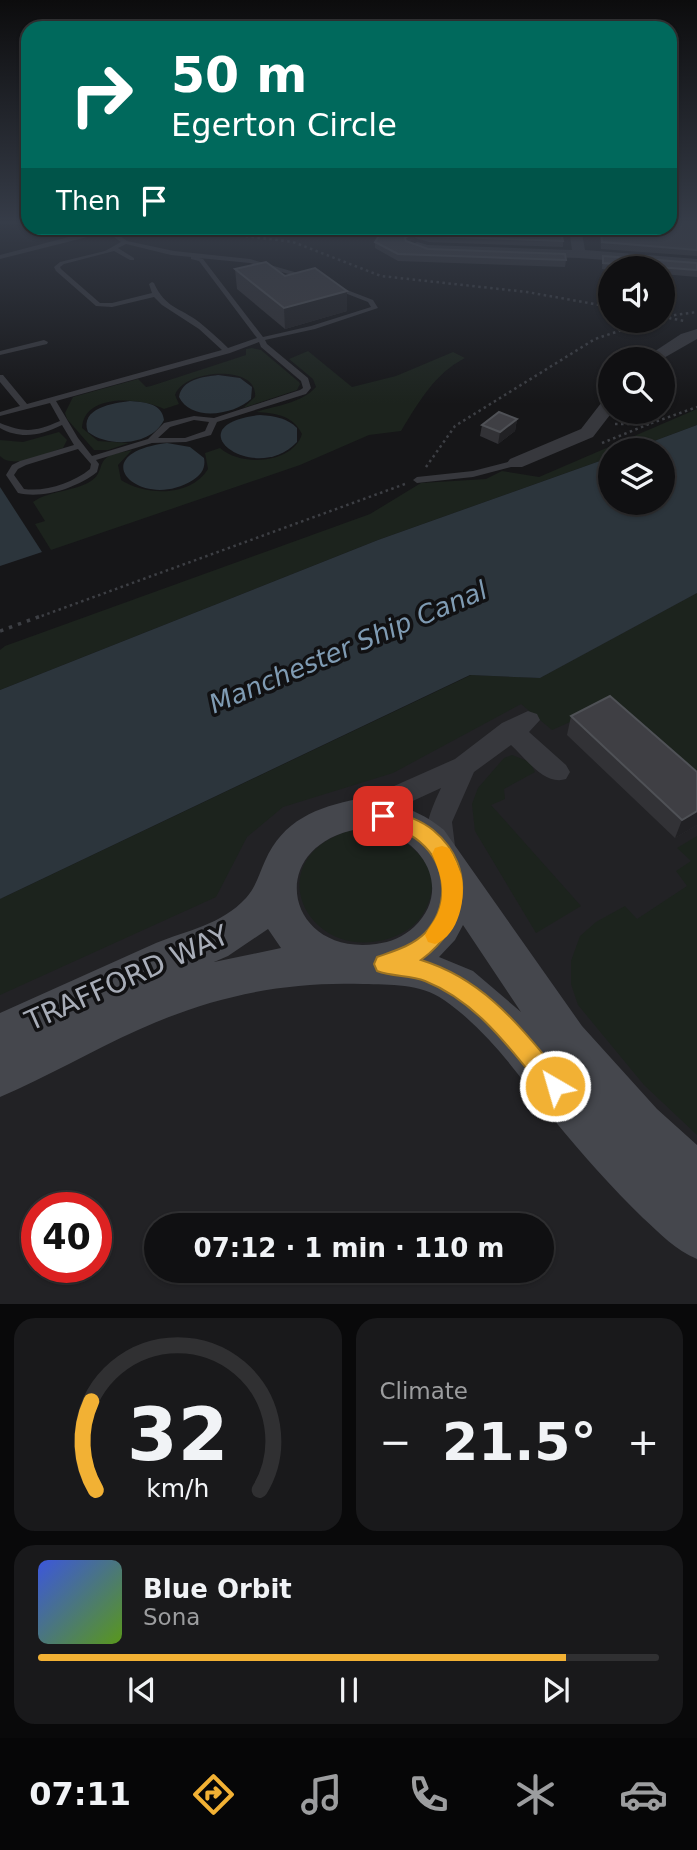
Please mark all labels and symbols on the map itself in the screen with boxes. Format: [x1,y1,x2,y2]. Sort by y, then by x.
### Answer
water label: Manchester Ship Canal [205,574,492,719]
pin [353,786,413,846]
street label: TRAFFORD WAY [19,918,235,1038]
position arrow [518,1049,592,1123]
speed limit sign: 40 [21,1192,112,1283]

